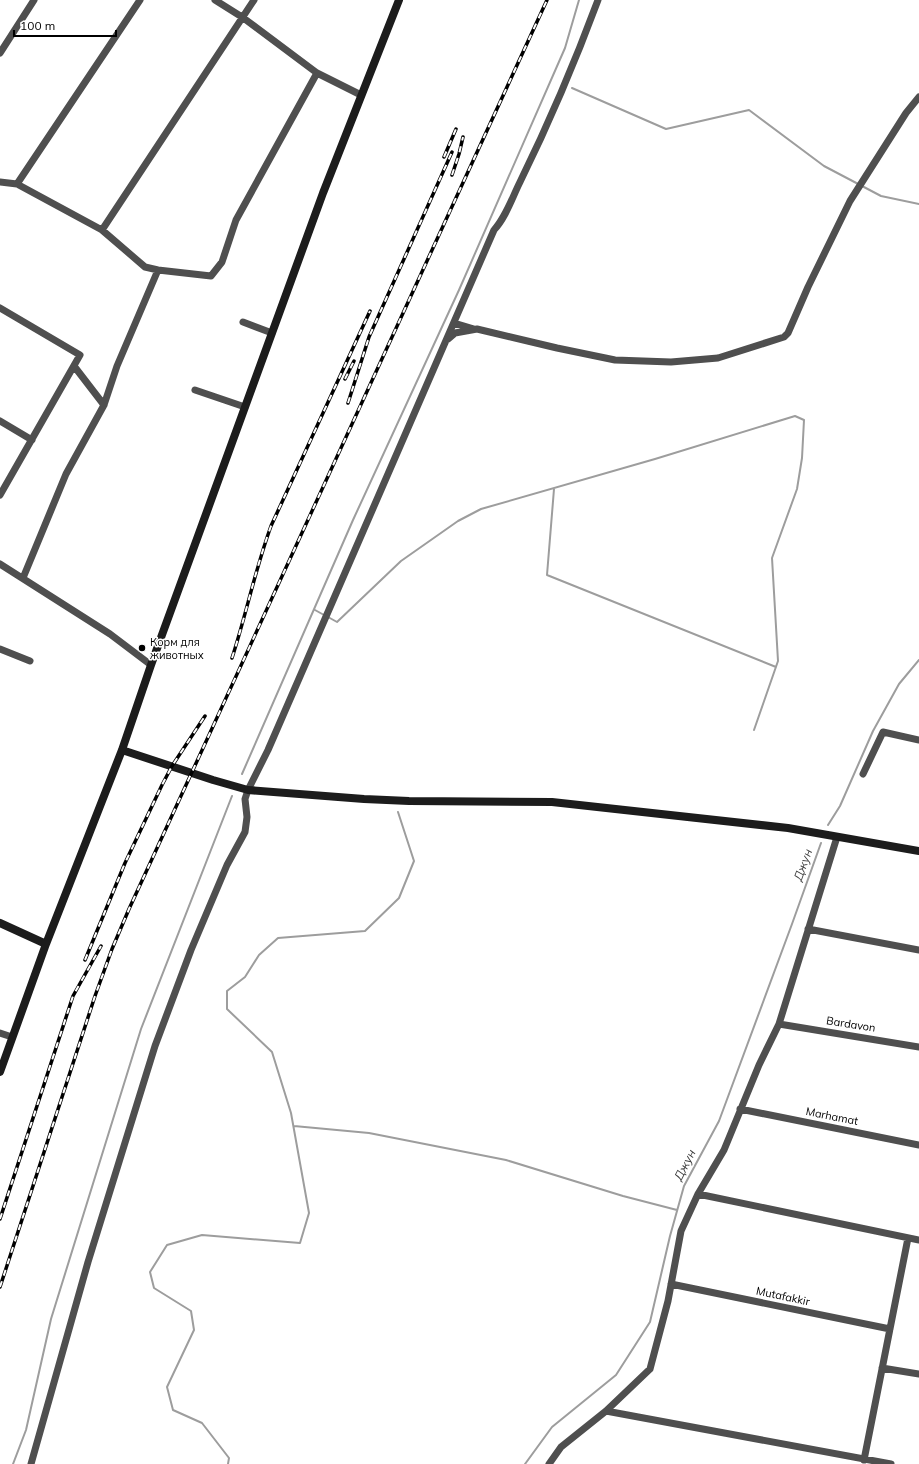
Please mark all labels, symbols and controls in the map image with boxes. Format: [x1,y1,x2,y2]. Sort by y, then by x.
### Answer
scale bar [14,12,116,38]
text: 100 m [20,18,55,33]
place label: Корм для животных [150,635,204,662]
marker: Корм для животных [137,643,147,653]
water label: Джун [790,847,815,884]
street label: Bardavon [825,1013,877,1035]
street label: Marhamat [805,1104,860,1128]
water label: Джун [670,1147,699,1184]
street label: Mutafakkir [755,1283,811,1309]

